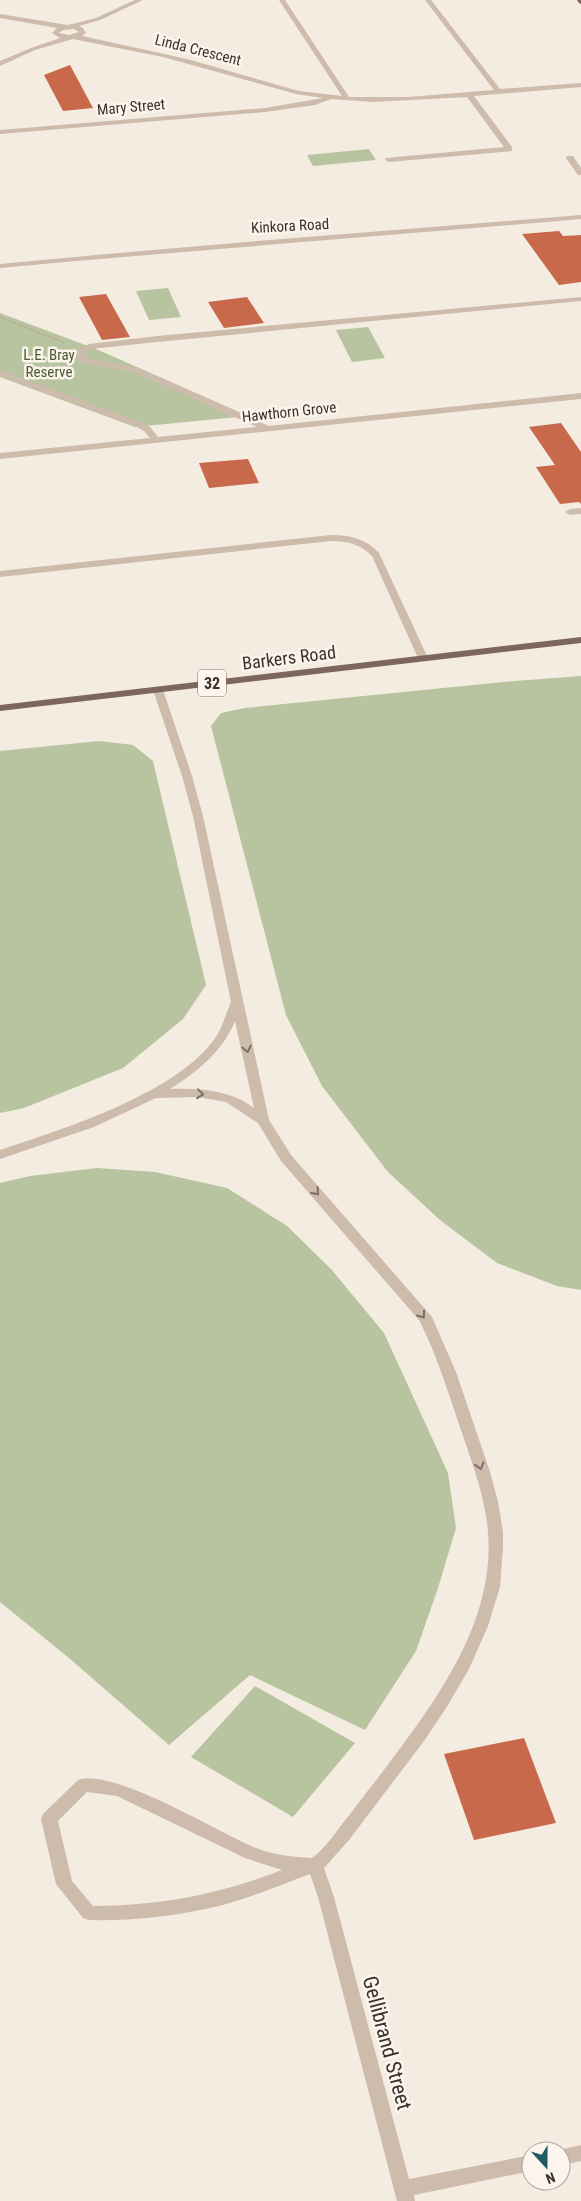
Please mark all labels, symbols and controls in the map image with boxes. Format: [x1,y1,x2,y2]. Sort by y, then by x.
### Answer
street label: Linda Crescent [153,31,243,69]
street label: Mary Street [96,95,166,119]
street label: Kinkora Road [250,215,330,237]
park label: L.E. Bray Reserve [23,346,75,381]
street label: Hawthorn Grove [241,398,337,426]
street label: Barkers Road [241,641,337,674]
road number: 32 [198,670,226,696]
one-way arrow [241,1045,252,1054]
one-way arrow [196,1088,204,1099]
one-way arrow [311,1186,320,1195]
one-way arrow [416,1309,425,1319]
one-way arrow [475,1462,485,1470]
street label: Gellibrand Street [358,1973,416,2113]
north arrow [521,2141,571,2191]
text: N [544,2169,558,2187]

